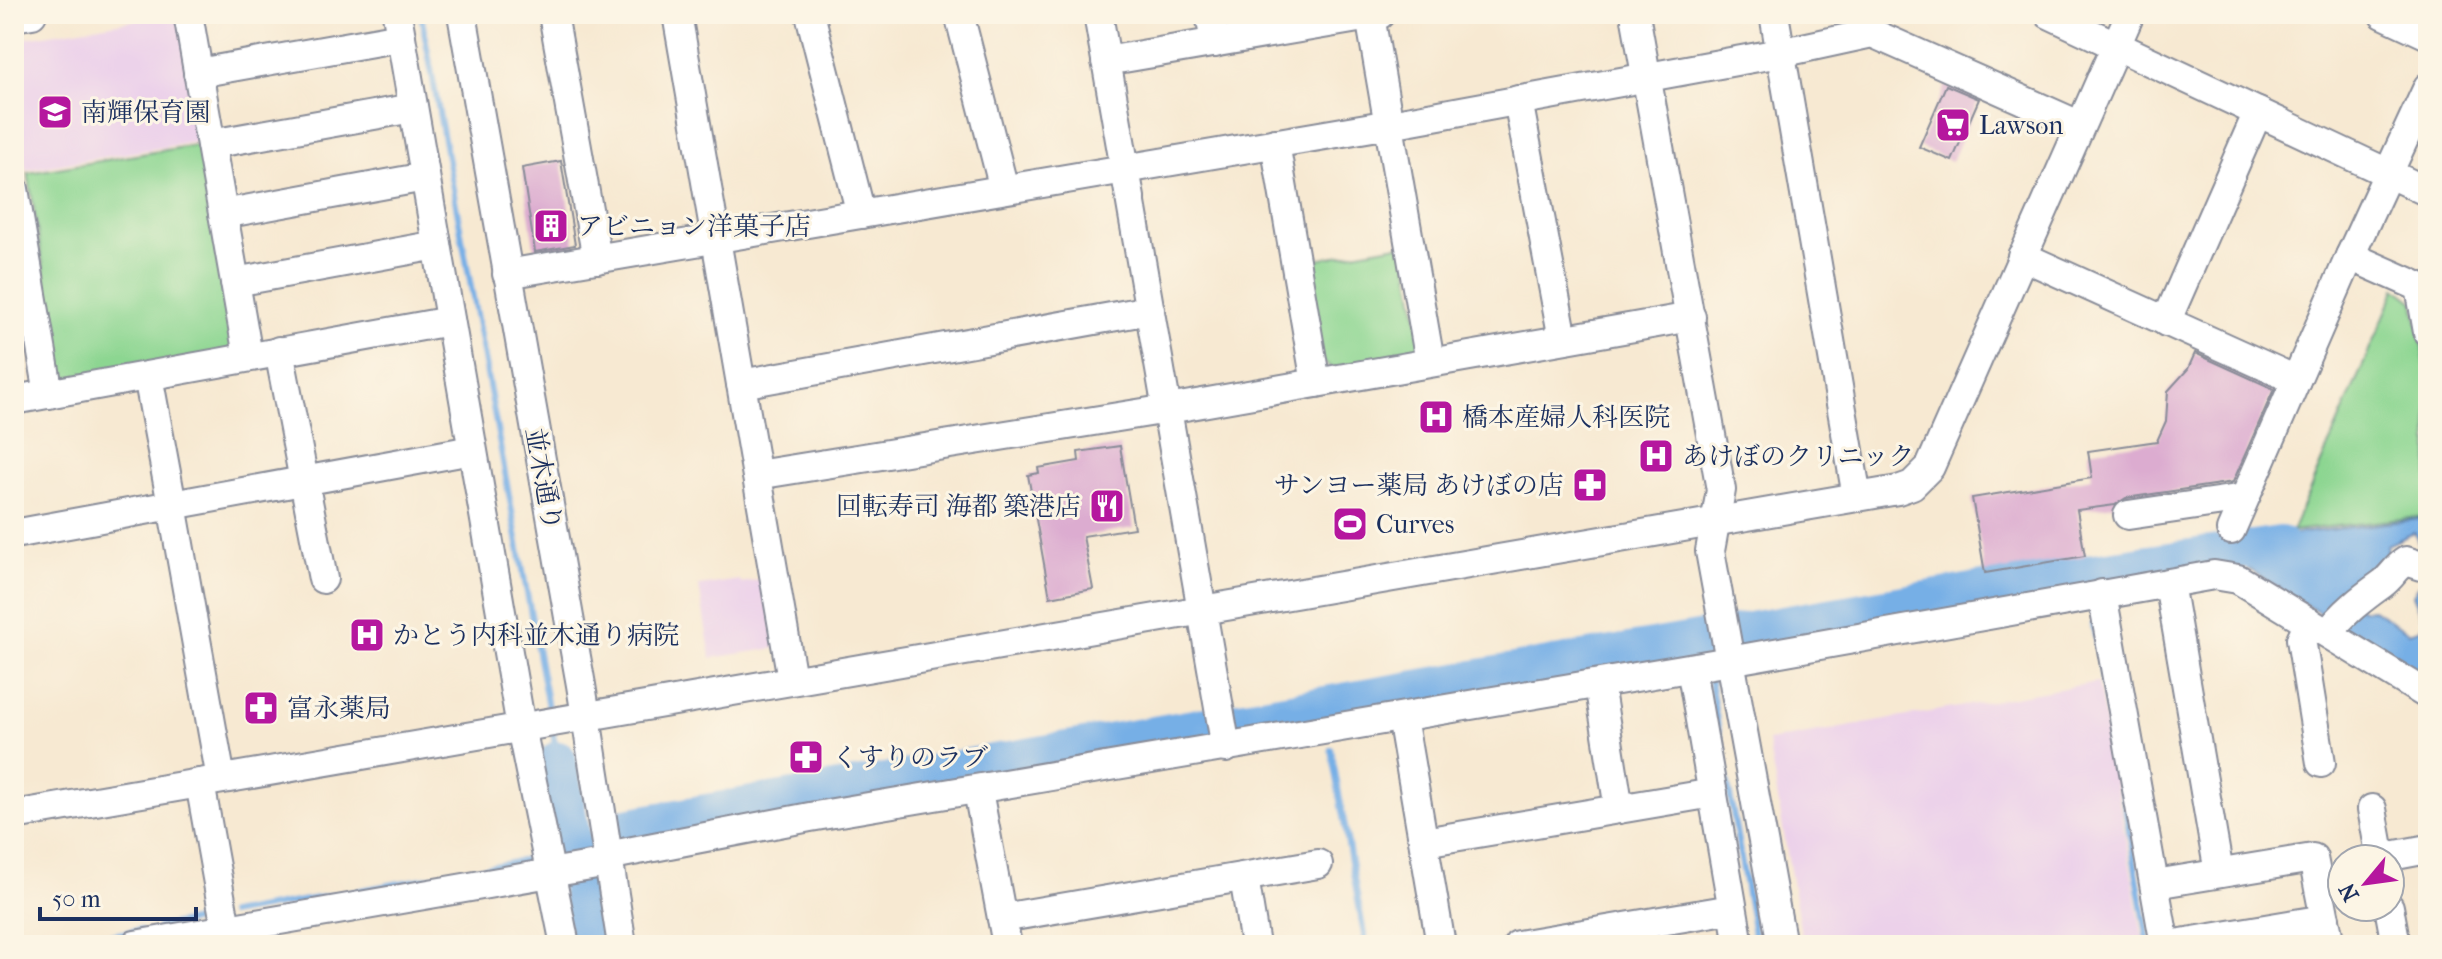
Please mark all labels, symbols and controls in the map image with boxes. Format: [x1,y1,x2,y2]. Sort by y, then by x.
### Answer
school or university icon: 南輝保育園 [36,93,74,131]
place label: 南輝保育園 [81,97,211,128]
supermarket icon: Lawson [1934,106,1972,144]
place label: Lawson [1979,110,2063,141]
building icon: アビニョン洋菓子店 [532,207,570,245]
place label: アビニョン洋菓子店 [577,211,811,242]
hospital icon: 橋本産婦人科医院 [1417,398,1455,436]
place label: 橋本産婦人科医院 [1462,402,1670,433]
street label: 並木通り [519,425,568,533]
hospital icon: あけぼのクリニック [1637,437,1675,475]
place label: あけぼのクリニック [1682,441,1914,472]
pharmacy icon: サンヨー薬局 あけぼの店 [1571,466,1609,504]
place label: サンヨー薬局 あけぼの店 [1274,470,1564,501]
restaurant icon: 回転寿司 海都 築港店 [1088,487,1126,525]
place label: 回転寿司 海都 築港店 [836,491,1081,522]
sports icon: Curves [1331,505,1369,543]
place label: Curves [1376,509,1454,540]
hospital icon: かとう内科並木通り病院 [348,616,386,654]
place label: かとう内科並木通り病院 [393,620,679,651]
pharmacy icon: 富永薬局 [242,689,280,727]
place label: 富永薬局 [287,693,391,724]
pharmacy icon: くすりのラブ [787,738,825,776]
place label: くすりのラブ [832,742,988,773]
north arrow [2326,843,2406,923]
scale bar [40,871,196,921]
text: N [2334,878,2365,906]
text: 50 m [52,885,101,913]

